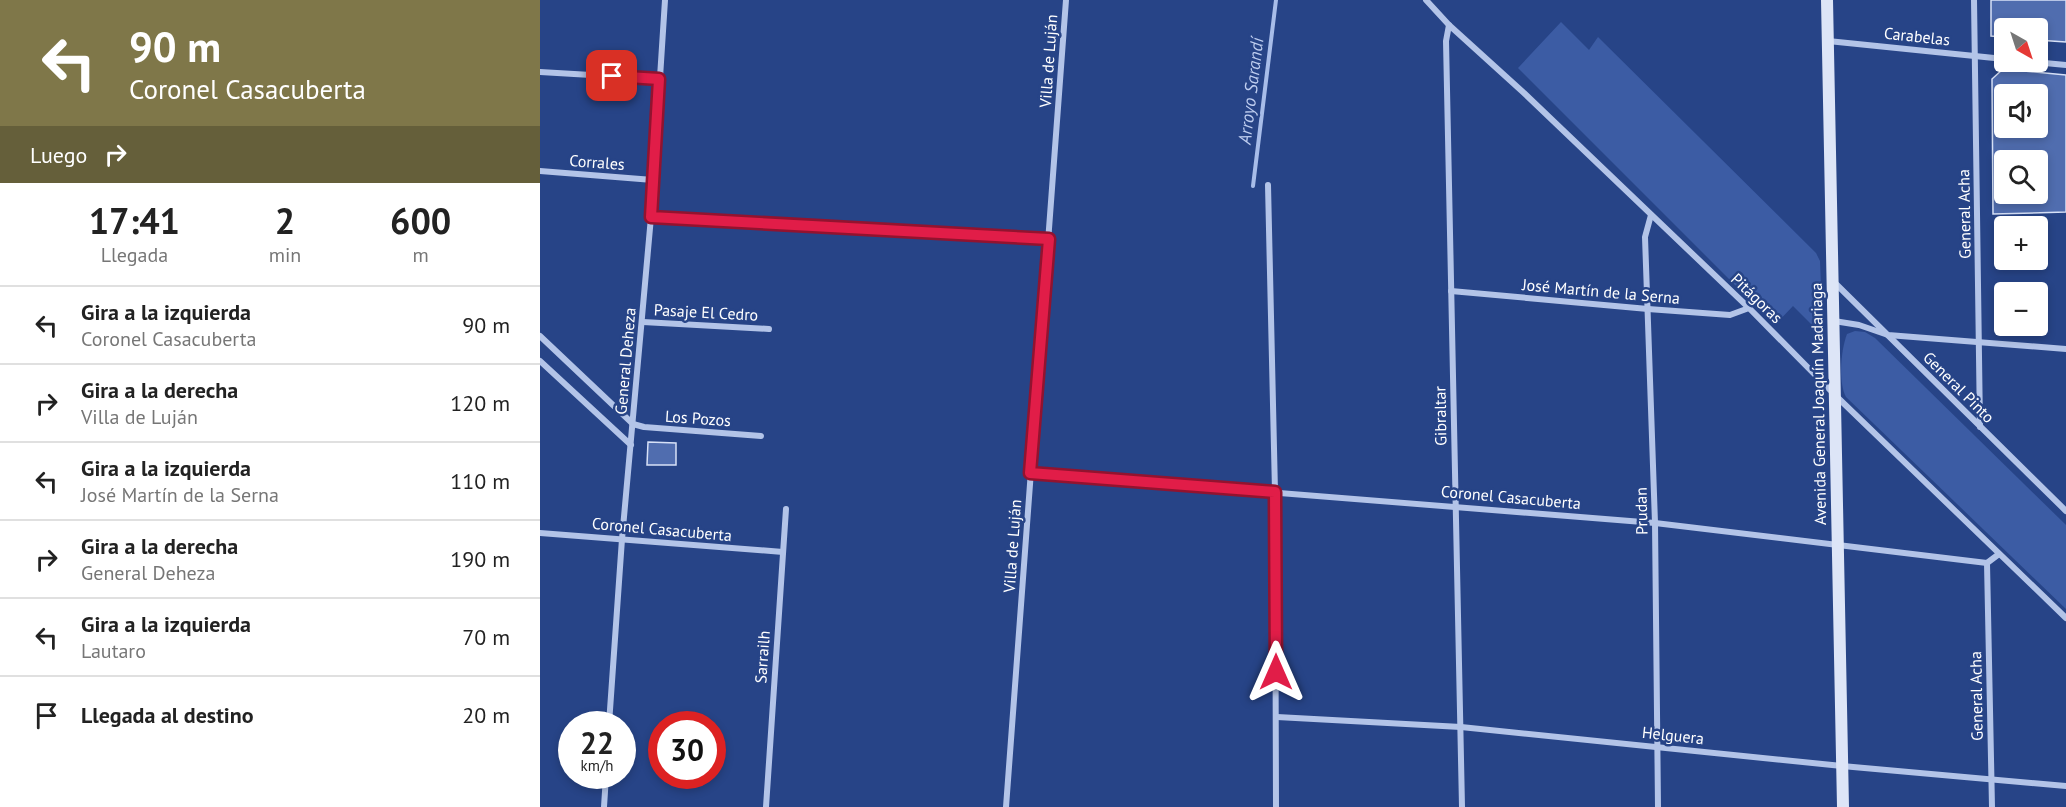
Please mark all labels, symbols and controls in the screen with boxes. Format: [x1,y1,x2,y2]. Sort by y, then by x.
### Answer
street label: Villa de Luján [1035,14,1061,109]
north arrow [1994,18,2048,72]
map controls [1994,18,2048,336]
text: 90 m [129,19,221,74]
street label: Carabelas [1883,23,1951,49]
icon: left [30,24,108,102]
water label: Arroyo Sarandí [1232,34,1269,147]
pin [586,50,637,101]
icon: arrive [595,59,628,92]
text: Coronel Casacuberta [129,72,366,106]
button: sound [1994,84,2048,138]
icon: right [99,138,132,171]
text: Luego [30,141,87,169]
street label: Corrales [569,150,626,174]
button: search [1994,150,2048,204]
street label: General Acha [1953,169,1975,259]
text: 17:41 [89,197,180,244]
text: 2 [275,197,295,244]
text: 600 [390,197,451,244]
button: + [1994,216,2048,270]
text: Llegada [101,242,168,268]
text: min [269,242,301,268]
text: m [413,242,429,268]
street label: Pitágoras [1727,269,1787,328]
street label: José Martín de la Serna [1520,274,1681,308]
button: − [1994,282,2048,336]
street label: Avenida General Joaquín Madariaga [1806,283,1830,525]
text: Gira a la izquierda [81,298,251,326]
street label: Pasaje El Cedro [653,299,759,325]
street label: General Deheza [610,307,640,415]
icon: left [30,309,63,342]
text: 90 m [462,311,510,339]
text: Coronel Casacuberta [81,326,256,352]
street label: General Pinto [1919,347,1999,427]
text: Gira a la derecha [81,376,238,404]
street label: Gibraltar [1429,385,1451,446]
icon: right [30,387,63,420]
text: 120 m [450,389,510,417]
text: Villa de Luján [81,404,198,430]
street label: Los Pozos [664,406,732,430]
text: Gira a la izquierda [81,454,251,482]
icon: left [30,465,63,498]
text: 110 m [450,467,510,495]
street label: Coronel Casacuberta [1440,481,1582,513]
text: José Martín de la Serna [81,482,279,508]
street label: Prudan [1631,487,1651,535]
street label: Villa de Luján [999,499,1025,594]
street label: Coronel Casacuberta [591,513,733,545]
text: Gira a la derecha [81,532,238,560]
icon: right [30,543,63,576]
text: 190 m [450,545,510,573]
text: General Deheza [81,560,215,586]
text: Gira a la izquierda [81,610,251,638]
icon: left [30,621,63,654]
text: 70 m [462,623,510,651]
street label: Sarrailh [750,630,774,684]
text: Lautaro [81,638,146,664]
position arrow [1244,640,1308,704]
street label: General Acha [1965,651,1987,741]
icon: arrive [30,699,63,732]
text: Llegada al destino [81,701,254,729]
text: 20 m [462,701,510,729]
speed limit sign: 30 [648,711,726,789]
street label: Helguera [1641,722,1705,748]
text: 22 [580,723,614,762]
text: km/h [581,756,613,775]

